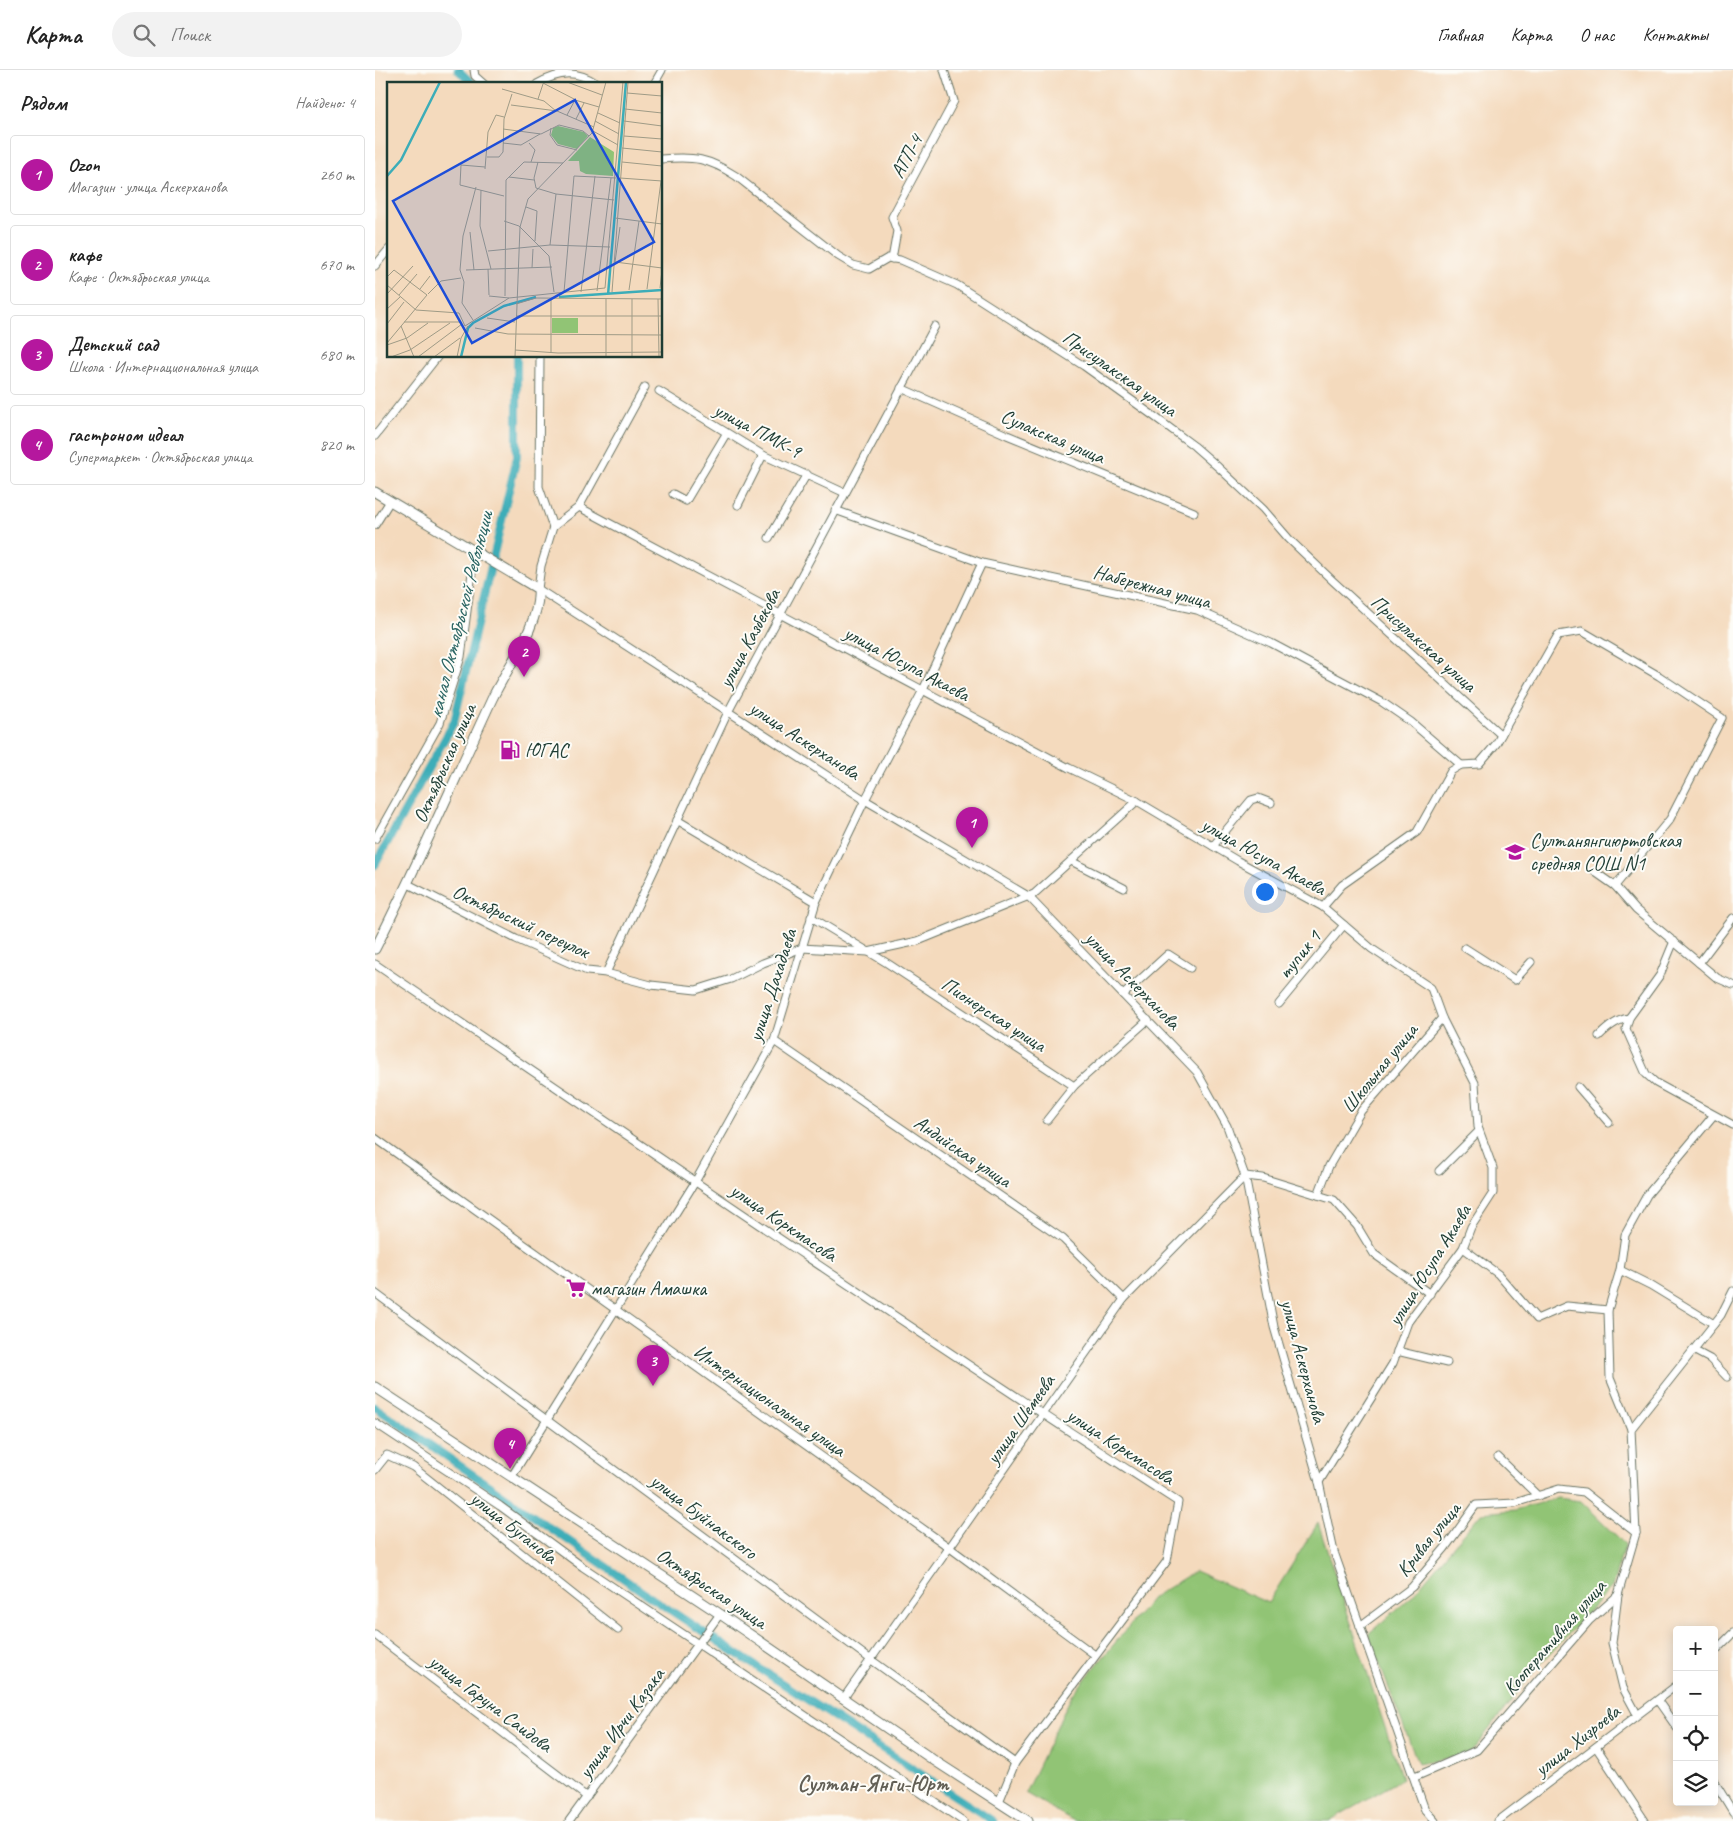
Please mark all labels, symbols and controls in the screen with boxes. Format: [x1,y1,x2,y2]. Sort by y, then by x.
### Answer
search box [112,12,462,57]
text: Карта [25,20,82,50]
icon: search [130,21,158,49]
text: Поиск [170,23,210,47]
text: Главная [1438,24,1483,46]
text: Карта [1511,24,1552,46]
text: О нас [1580,24,1615,46]
text: Контакты [1643,24,1708,46]
inset map [387,82,663,358]
text: Рядом [20,90,67,116]
text: Найдено: 4 [295,93,355,113]
street label: АТП-4 [885,128,929,182]
text: Ozon [68,153,100,177]
text: 1 [33,165,41,185]
text: 260 m [320,165,354,185]
text: Магазин · улица Аскерханова [68,177,227,197]
text: кафе [68,243,101,267]
text: 2 [33,255,41,275]
text: 670 m [320,255,354,275]
text: Кафе · Октябрьская улица [68,267,209,287]
street label: Присулакская улица [1058,325,1183,423]
text: Детский сад [68,333,158,357]
text: 3 [33,345,41,365]
text: 680 m [320,345,354,365]
text: Школа · Интернациональная улица [68,357,258,377]
street label: улица ПМК-9 [709,397,807,465]
street label: Сулакская улица [997,403,1110,470]
text: гастроном идеал [68,423,183,447]
text: 4 [33,435,41,455]
text: 820 m [320,435,354,455]
text: Супермаркет · Октябрьская улица [68,447,252,467]
water label: канал Октябрьской Революции [422,507,499,721]
street label: Набережная улица [1091,559,1215,615]
street label: улица Казбекова [712,583,787,693]
street label: Присулакская улица [1366,589,1483,699]
street label: улица Юсупа Акаева [839,619,975,708]
pin: 2 [508,636,540,677]
street label: улица Аскерханова [744,695,866,786]
street label: Октябрьская улица [407,698,483,827]
place label: ЮГАС [525,738,570,763]
fuel station icon: ЮГАС [499,739,521,761]
pin: 1 [956,807,988,848]
street label: улица Юсупа Акаева [1196,811,1332,902]
place label: Султанянгиюртовская средняя СОШ N1 [1530,828,1682,876]
school or university icon: Султанянгиюртовская средняя СОШ N1 [1504,841,1526,863]
street label: Октябрьский переулок [448,879,595,965]
your location [1252,879,1278,905]
street label: улица Дахадаева [742,924,803,1046]
street label: тупик 1 [1272,924,1327,984]
street label: улица Аскерханова [1079,925,1187,1036]
street label: Пионерская улица [937,971,1052,1059]
street label: Школьная улица [1336,1017,1424,1118]
street label: Андийская улица [909,1110,1018,1194]
street label: улица Коркмасова [725,1177,843,1268]
street label: улица Юсупа Акаева [1382,1198,1478,1331]
place label: магазин Амашка [591,1276,708,1301]
supermarket icon: магазин Амашка [565,1277,587,1299]
street label: улица Аскерханова [1275,1296,1332,1427]
street label: Интернациональная улица [689,1339,852,1463]
pin: 3 [637,1345,669,1386]
street label: улица Шемеева [980,1369,1061,1470]
street label: улица Коркмасова [1061,1402,1180,1491]
pin: 4 [494,1428,526,1469]
street label: улица Буйнакского [645,1468,763,1565]
street label: улица Буганова [464,1485,563,1570]
street label: Кривая улица [1391,1496,1467,1582]
street label: Октябрьская улица [652,1542,773,1636]
street label: Кооперативная улица [1497,1573,1612,1700]
map controls [1673,1626,1718,1806]
button: + [1673,1626,1718,1671]
street label: улица Гаруна Саидова [423,1648,558,1759]
street label: улица Ирчи Казака [572,1662,671,1784]
button: − [1673,1671,1718,1716]
street label: улица Хизроева [1529,1698,1626,1782]
button: locate [1673,1716,1718,1761]
button: layers [1673,1761,1718,1806]
district label: Султан-Янги-Юрт [797,1770,950,1798]

